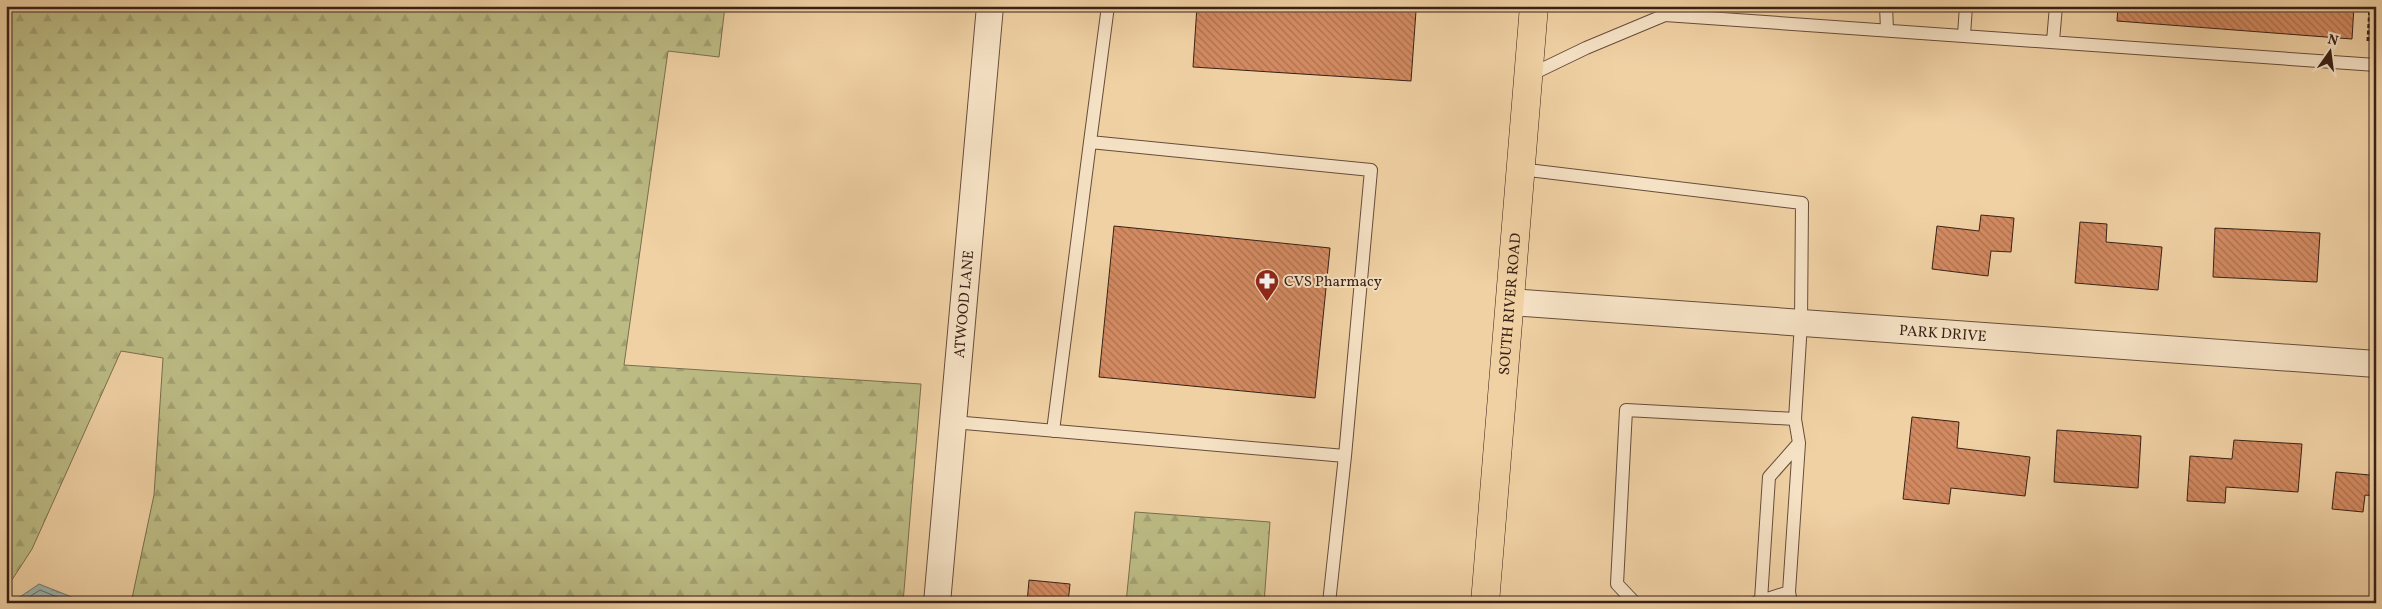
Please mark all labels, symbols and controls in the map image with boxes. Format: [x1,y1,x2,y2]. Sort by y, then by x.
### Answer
north arrow [2304,28,2354,78]
text: N [2326,30,2340,51]
street label: SOUTH RIVER ROAD [1495,232,1527,376]
street label: ATWOOD LANE [950,250,980,359]
pharmacy icon: CVS Pharmacy [1254,268,1280,302]
place label: CVS Pharmacy [1284,272,1382,293]
street label: PARK DRIVE [1898,321,1987,348]

